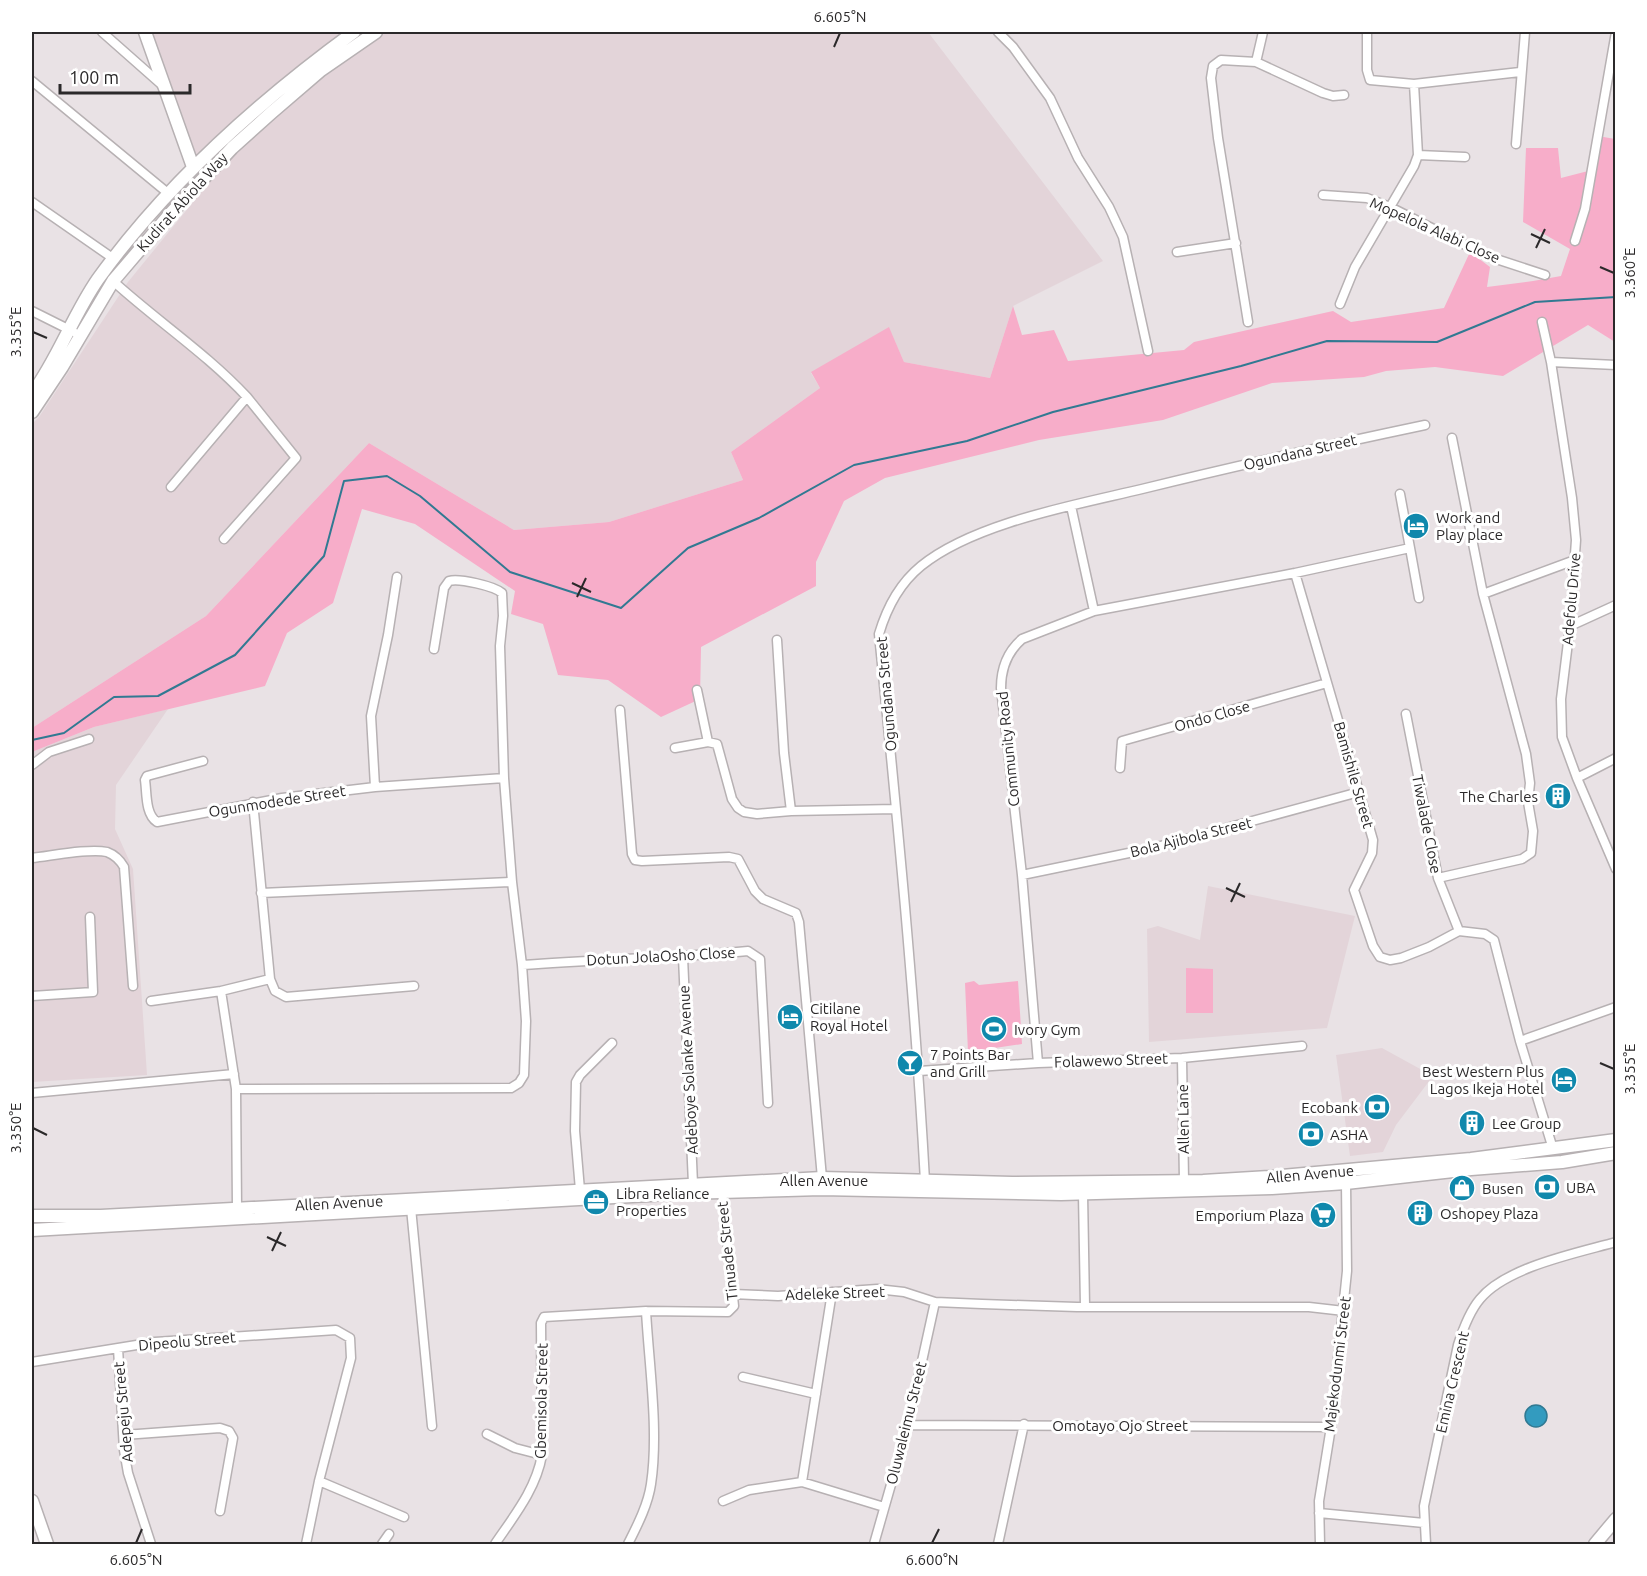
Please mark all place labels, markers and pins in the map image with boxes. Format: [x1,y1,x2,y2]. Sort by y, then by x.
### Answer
place label: Work and Play place [1436,509,1503,543]
hotel icon: Work and Play place [1401,511,1431,541]
building icon: The Charles [1543,781,1573,811]
place label: The Charles [1460,788,1538,805]
place label: Citilane Royal Hotel [810,1000,888,1034]
hotel icon: Citilane Royal Hotel [775,1002,805,1032]
sports icon: Ivory Gym [979,1014,1009,1044]
place label: Ivory Gym [1014,1021,1081,1038]
place label: 7 Points Bar and Grill [930,1046,1011,1080]
bar icon: 7 Points Bar and Grill [895,1048,925,1078]
place label: Best Western Plus Lagos Ikeja Hotel [1422,1063,1544,1097]
hotel icon: Best Western Plus Lagos Ikeja Hotel [1549,1065,1579,1095]
bank icon: Ecobank [1362,1092,1392,1122]
place label: Ecobank [1301,1099,1358,1116]
building icon: Lee Group [1457,1108,1487,1138]
place label: Lee Group [1492,1115,1561,1132]
bank icon: ASHA [1296,1119,1326,1149]
place label: ASHA [1330,1126,1368,1143]
bank icon: UBA [1532,1172,1562,1202]
shop icon: Busen [1447,1173,1477,1203]
place label: UBA [1566,1179,1596,1196]
place label: Busen [1482,1180,1523,1197]
place label: Libra Reliance Properties [616,1185,710,1219]
office icon: Libra Reliance Properties [581,1187,611,1217]
building icon: Oshopey Plaza [1405,1198,1435,1228]
supermarket icon: Emporium Plaza [1308,1200,1338,1230]
place label: Oshopey Plaza [1440,1205,1538,1222]
place label: Emporium Plaza [1196,1207,1304,1224]

